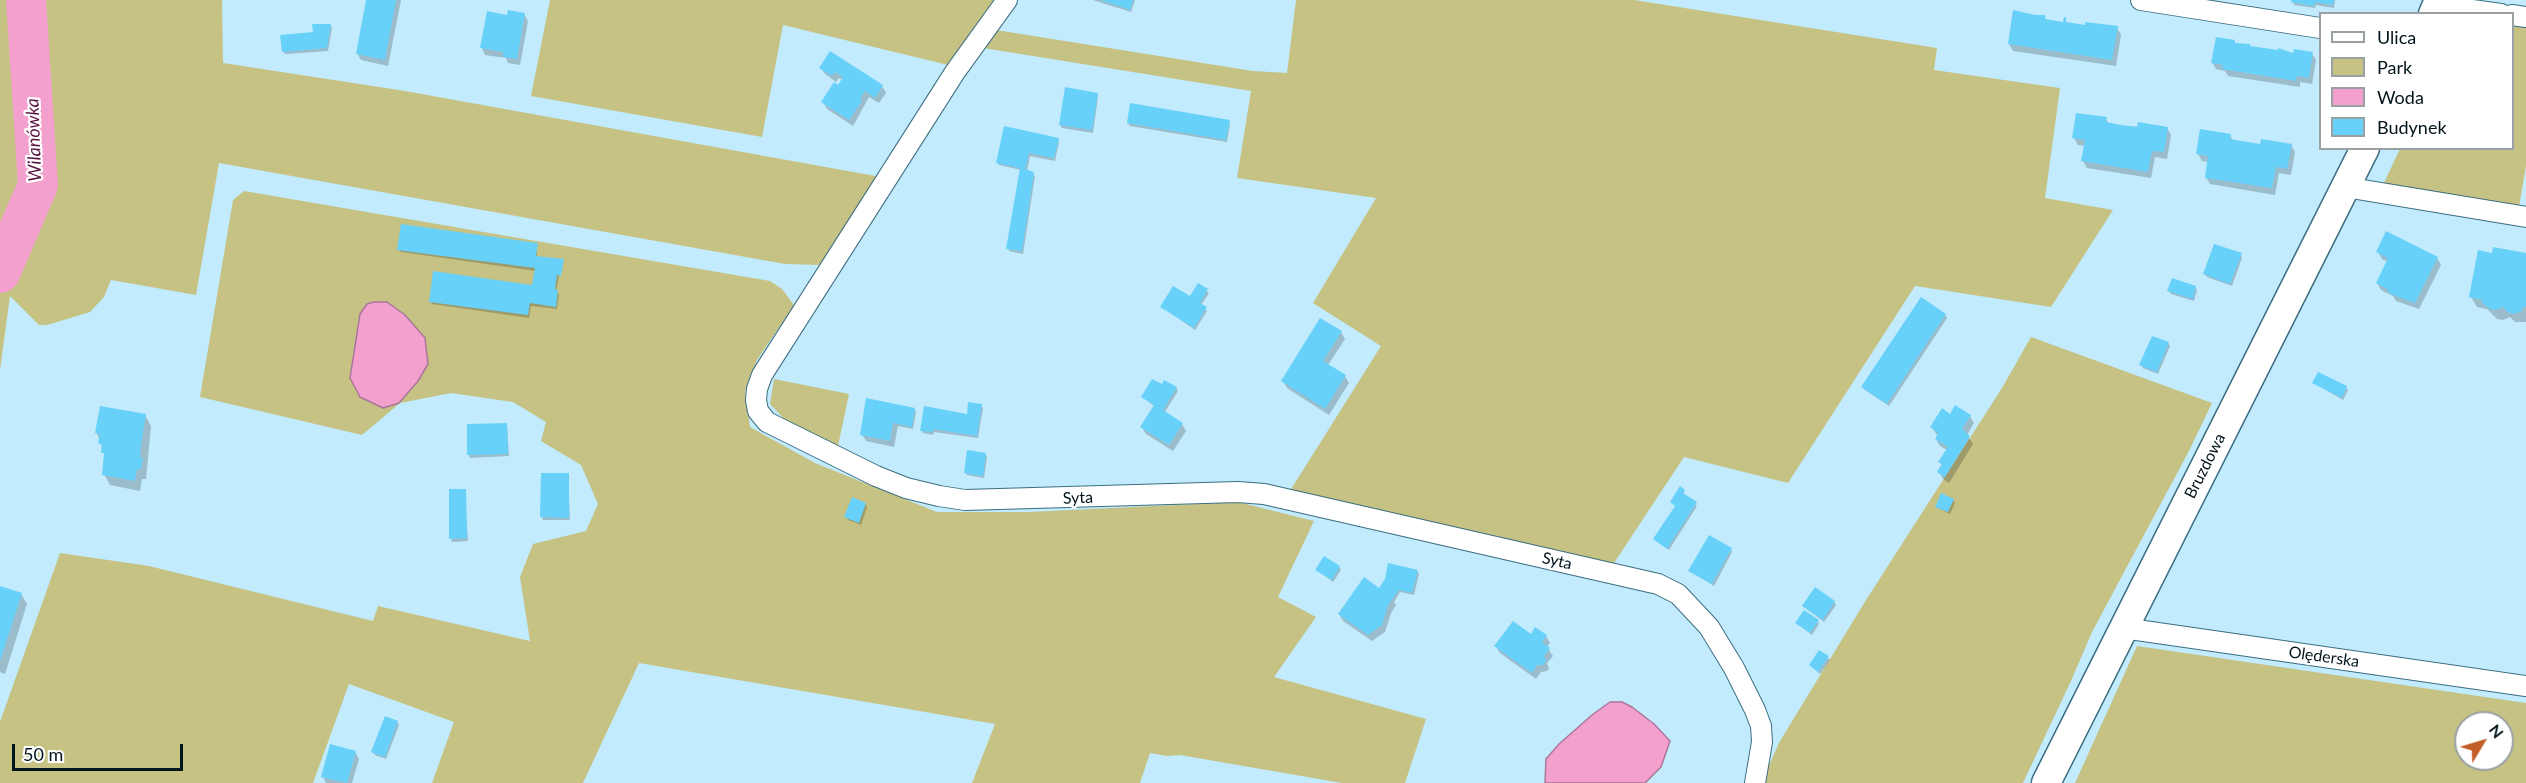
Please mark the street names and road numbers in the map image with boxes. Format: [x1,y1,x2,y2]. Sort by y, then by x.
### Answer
street label: Bruzdowa [2180,430,2230,502]
street label: Syta [1063,488,1093,508]
street label: Syta [1540,548,1574,574]
street label: Olęderska [2287,643,2361,671]

